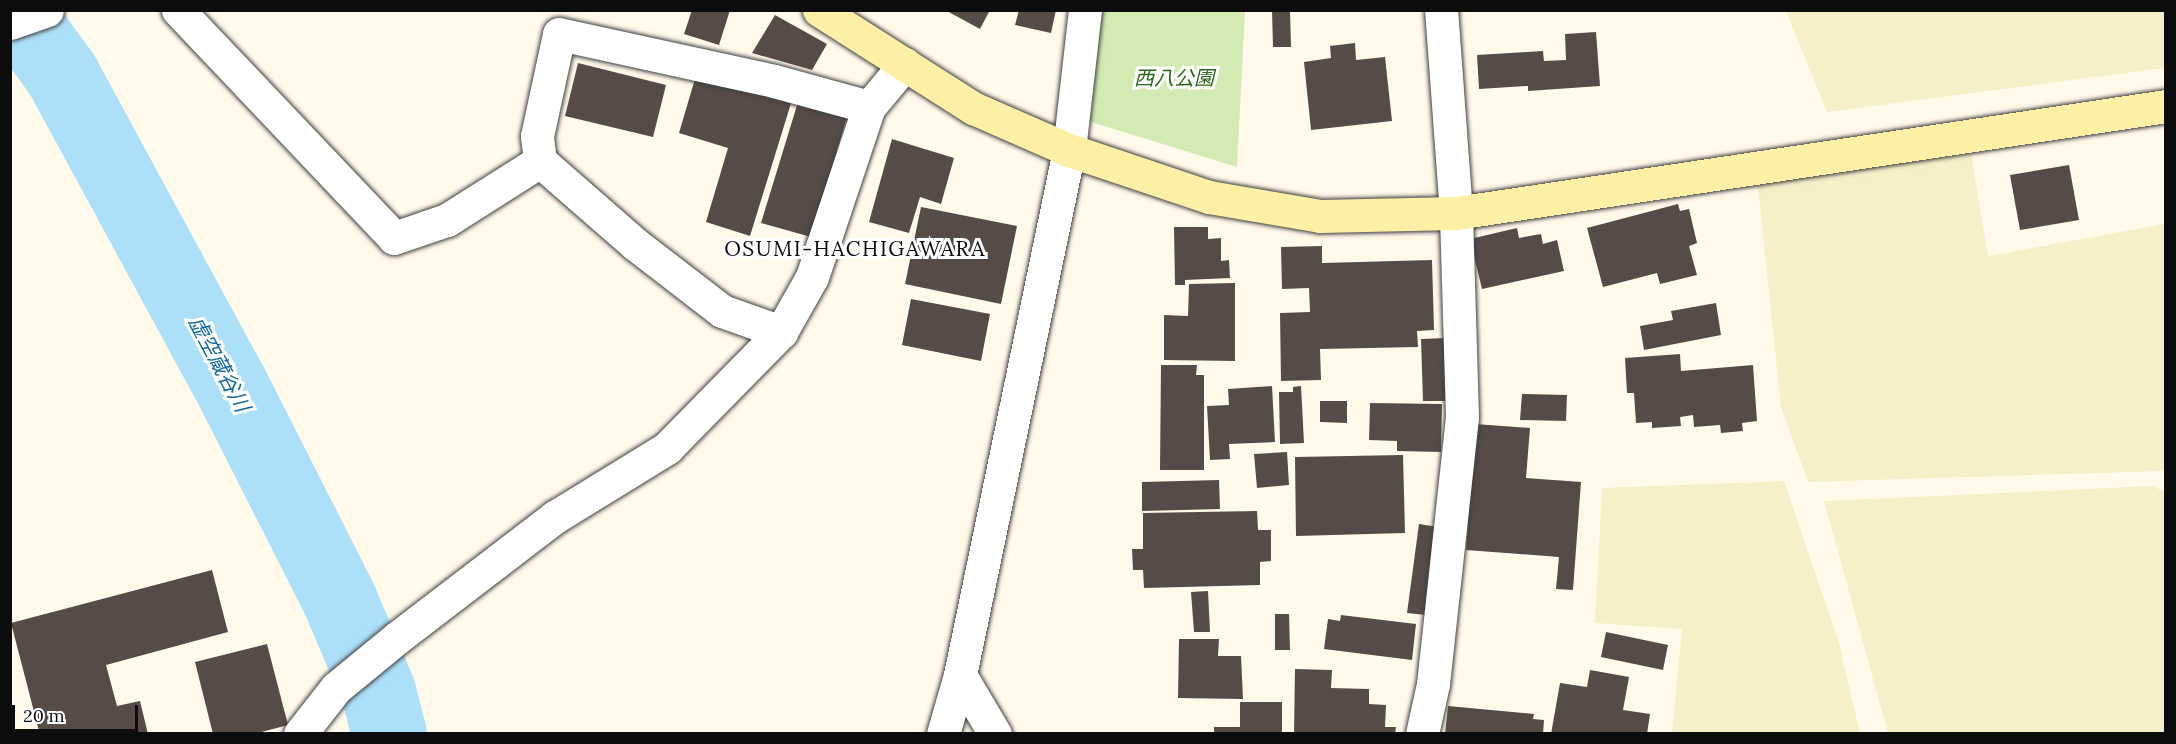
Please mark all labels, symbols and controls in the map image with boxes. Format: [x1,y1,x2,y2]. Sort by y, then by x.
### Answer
park label: 西八公園 [1134,65,1214,89]
district label: OSUMI-HACHIGAWARA [724,236,986,262]
water label: 虚空蔵谷川 [183,312,255,416]
scale bar [15,693,141,731]
text: 20 m [23,704,65,727]

